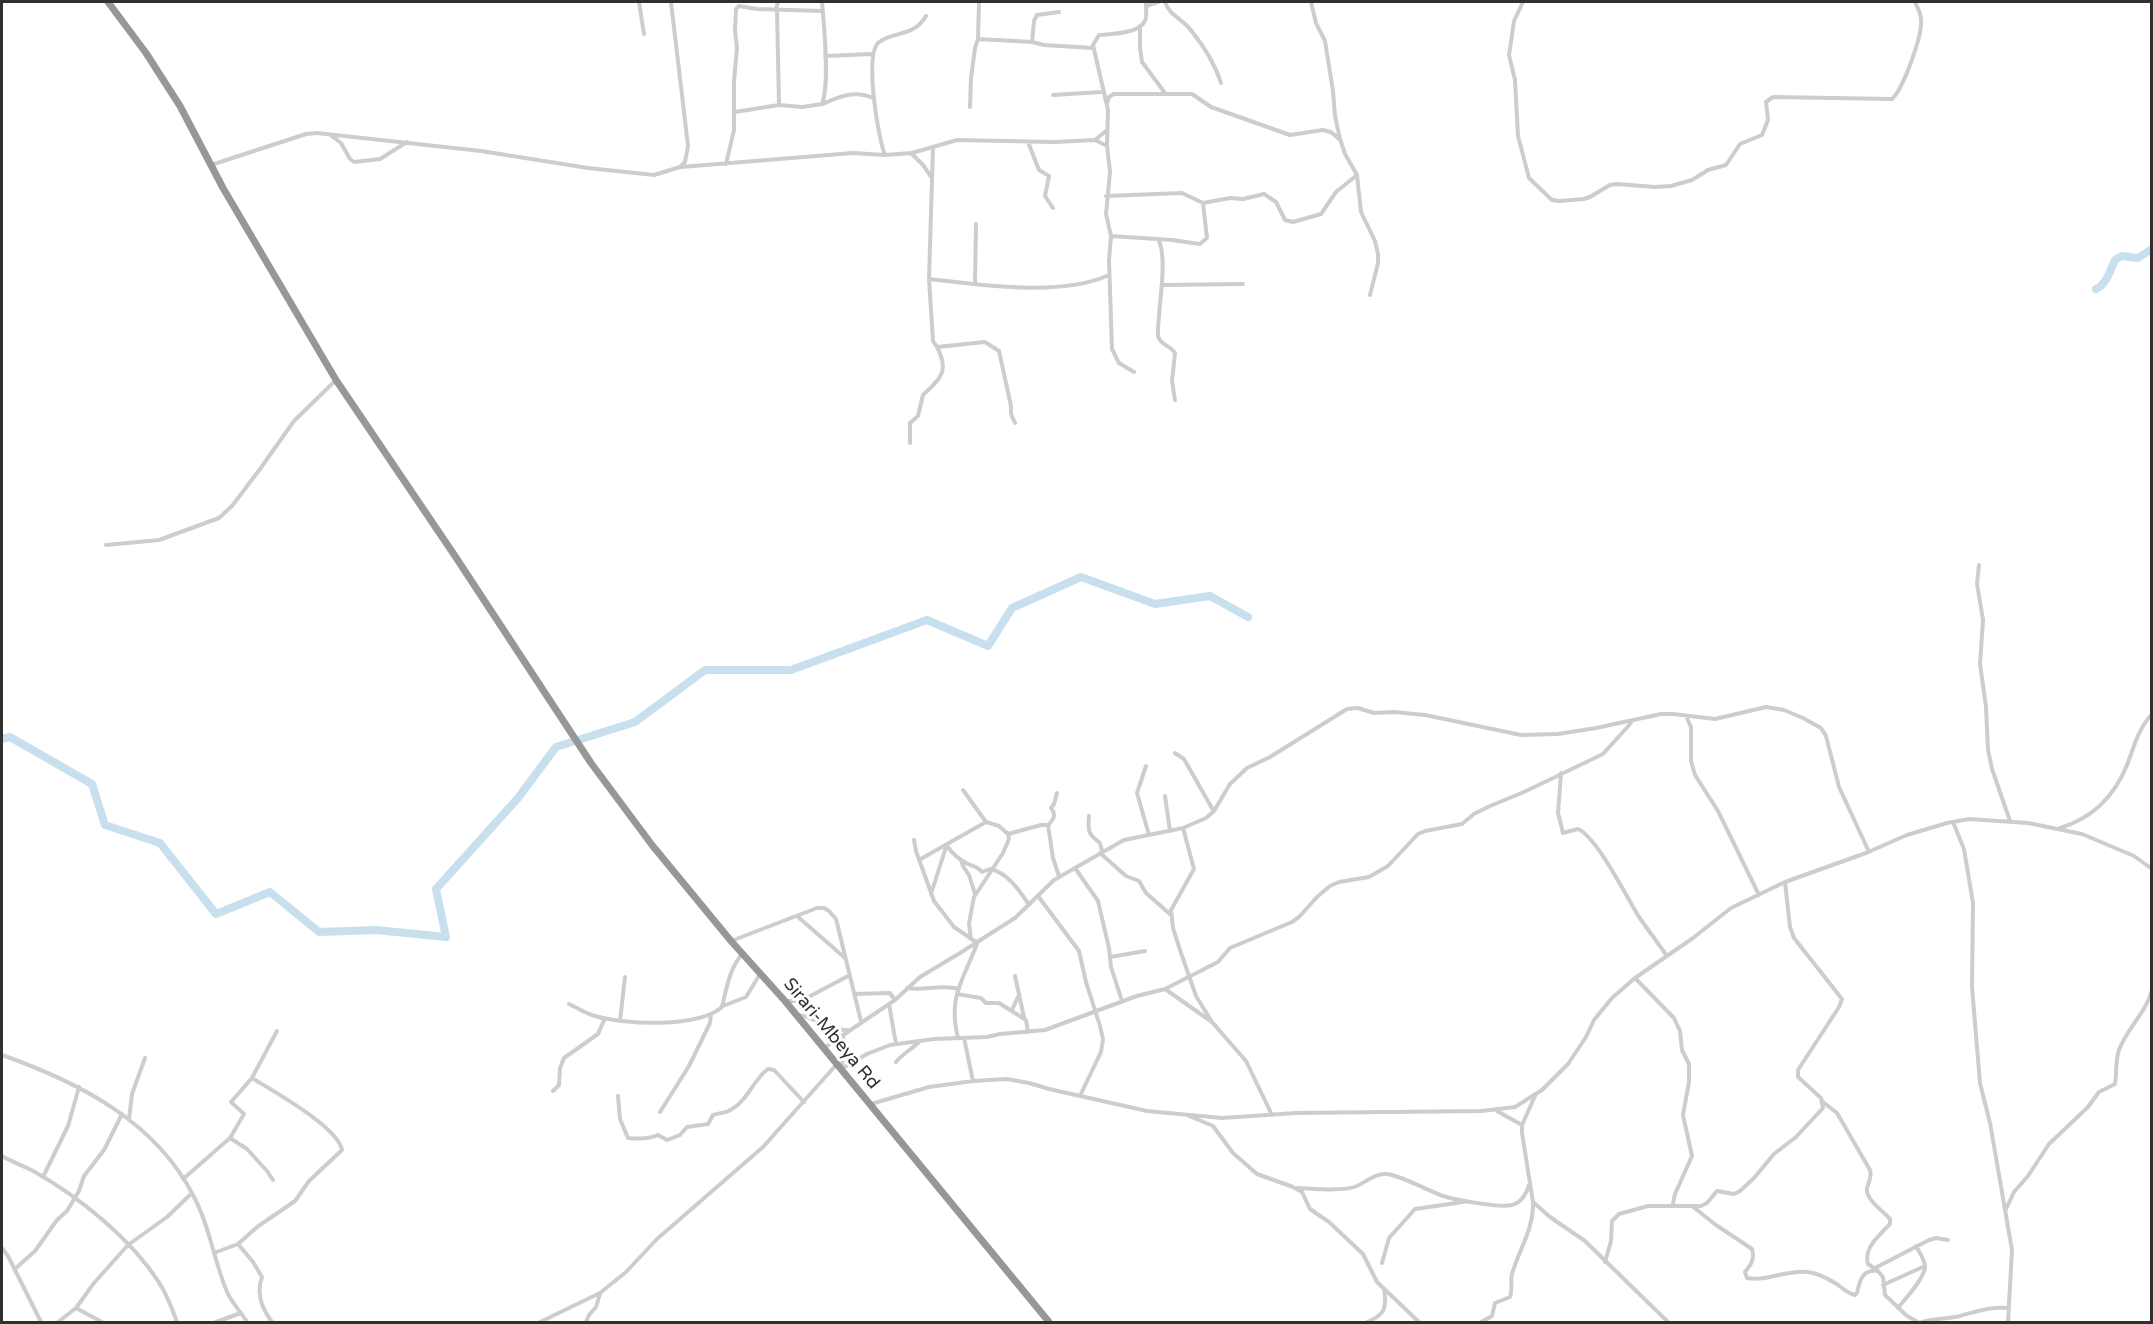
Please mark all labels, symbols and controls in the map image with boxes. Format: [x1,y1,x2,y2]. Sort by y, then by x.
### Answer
street label: Sirari-Mbeya Rd [778,974,884,1094]

